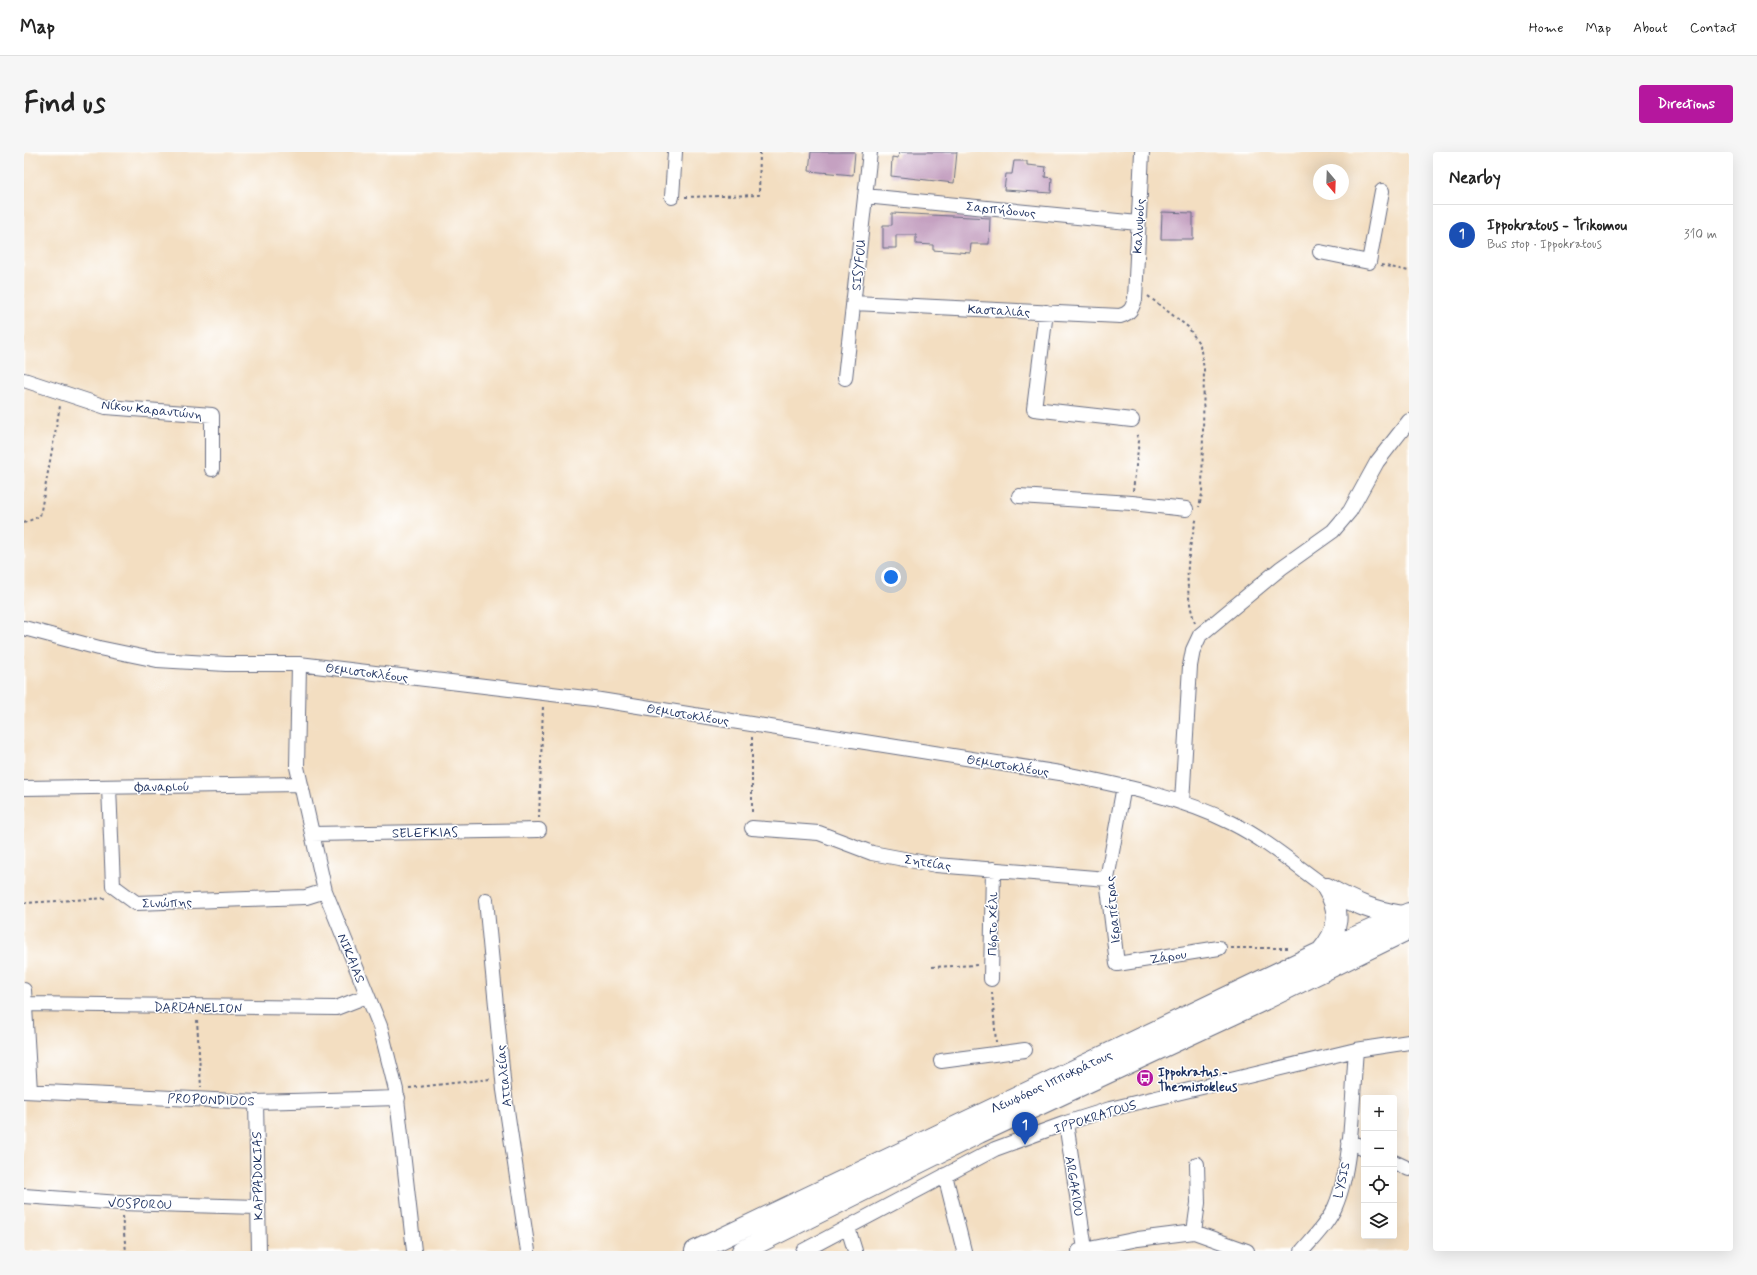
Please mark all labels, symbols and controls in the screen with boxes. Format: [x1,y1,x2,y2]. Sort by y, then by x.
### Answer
text: Map [20,15,55,40]
text: Home [1529,19,1563,37]
text: Map [1585,19,1611,37]
text: About [1633,19,1668,37]
text: Contact [1690,19,1737,37]
button: Directions [1639,85,1733,123]
text: Find us [24,86,105,123]
north arrow [1313,164,1349,200]
text: Nearby [1449,167,1501,189]
street label: Σαρπήδονος [965,198,1037,223]
street label: Καλυψούς [1130,198,1149,254]
text: Ippokratous - Trikomou [1487,216,1627,236]
text: 1 [1459,226,1465,243]
text: 310 m [1684,226,1717,243]
text: Bus stop · Ippokratous [1487,236,1602,253]
street label: SISYFOU [848,239,871,292]
street label: Κασταλιάς [967,301,1031,322]
street label: Νίκου Καραντώνη [101,397,203,424]
your location [881,567,901,587]
street label: Θεμιστοκλέους [324,660,409,687]
street label: Θεμιστοκλέους [645,701,731,730]
street label: Θεμιστοκλέους [965,752,1051,781]
street label: Φαναριού [133,779,190,796]
street label: SELEFKIAS [392,824,459,843]
street label: Σητείας [903,851,953,876]
street label: Ιεραπέτρας [1102,875,1125,945]
street label: Πόρτο Χέλι [984,892,1003,956]
street label: Σινώπης [142,894,193,913]
street label: NIKAIAS [333,931,368,986]
street label: Ζάρου [1149,946,1188,969]
street label: DARDANELION [154,999,243,1018]
street label: Ατταλείας [493,1044,516,1108]
street label: Λεωφόρος Ιπποκράτους [988,1047,1116,1118]
place label: Ippokratus - Themistokleus [1158,1064,1237,1096]
bus stop icon: Ippokratus - Themistokleus [1135,1068,1155,1088]
street label: PROPONDIDOS [167,1090,255,1111]
map controls [1361,1095,1397,1239]
button: + [1361,1095,1397,1131]
street label: IPPOKRATOUS [1052,1097,1139,1138]
pin: 1 [1012,1112,1038,1145]
street label: KAPPADOKIAS [249,1131,268,1220]
button: − [1361,1131,1397,1167]
street label: ARGAKIOU [1060,1155,1087,1218]
street label: LYSIS [1330,1161,1355,1200]
button: locate [1361,1167,1397,1203]
street label: VOSPOROU [108,1195,172,1214]
button: layers [1361,1203,1397,1239]

